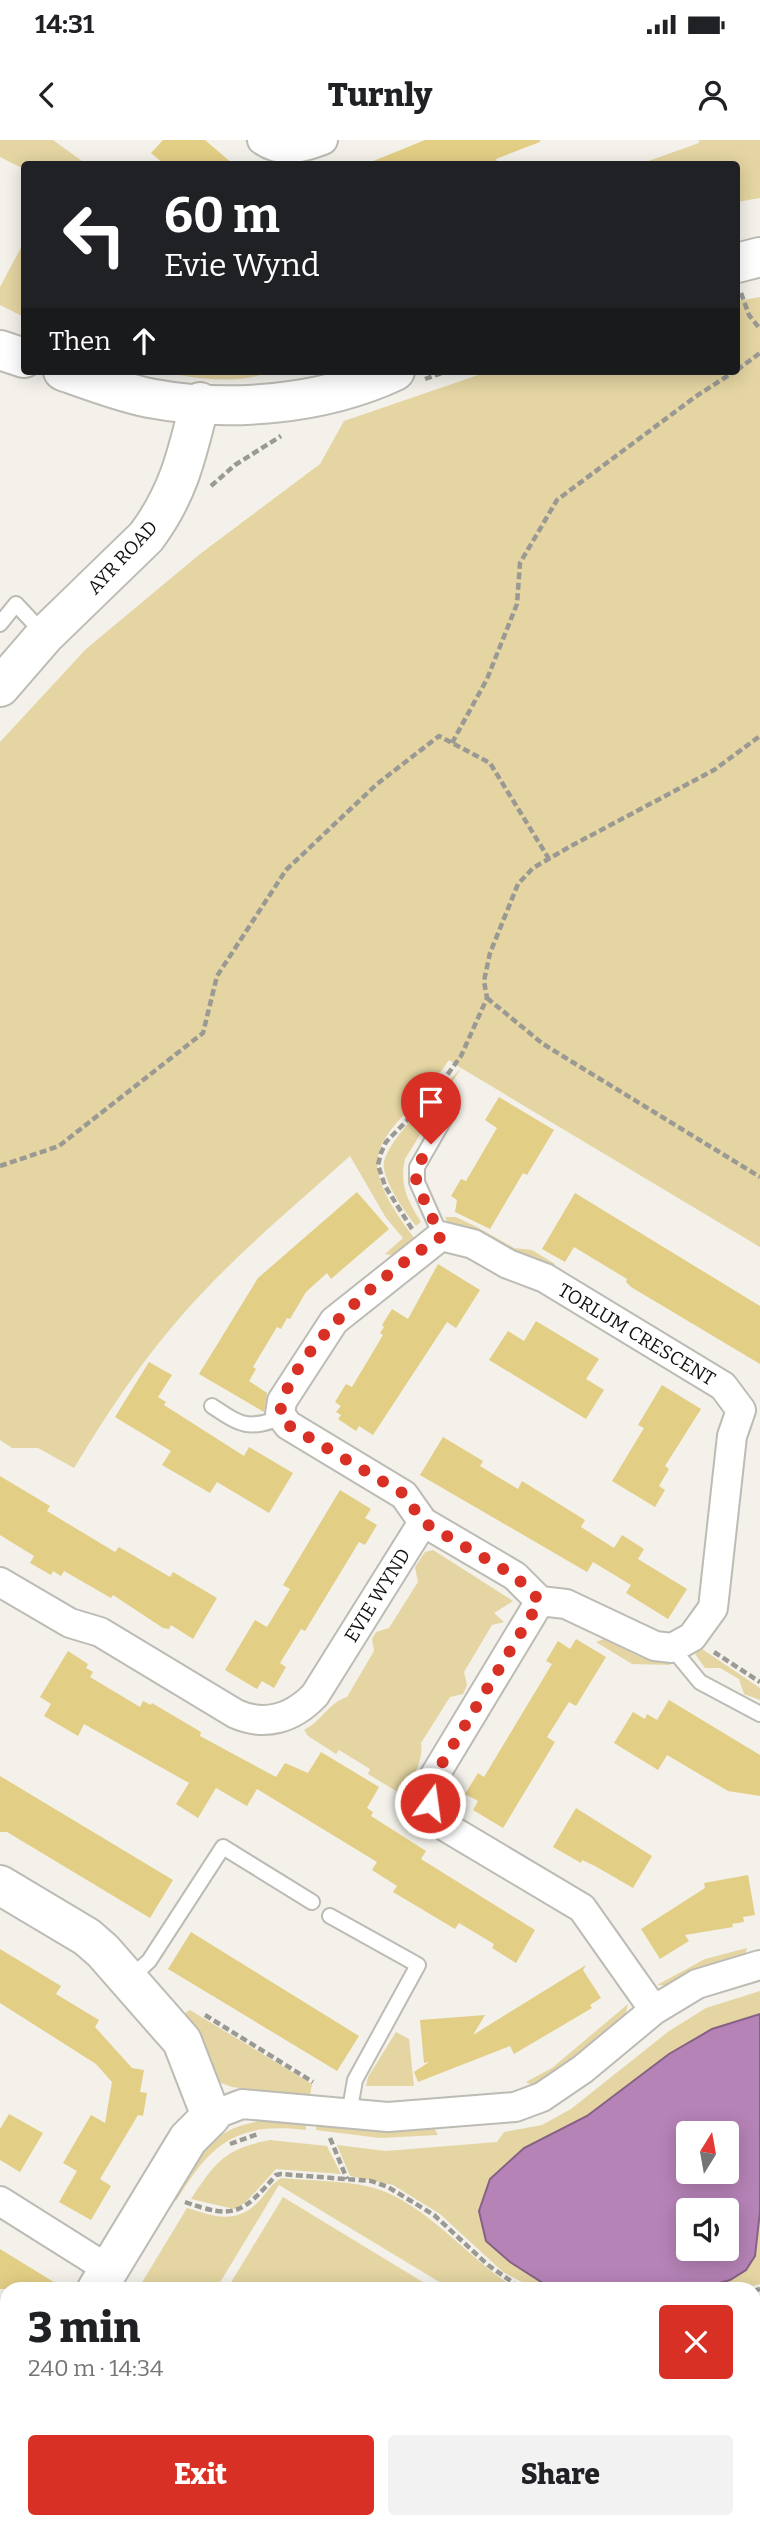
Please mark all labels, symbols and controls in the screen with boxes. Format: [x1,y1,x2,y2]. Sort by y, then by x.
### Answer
text: 14:31 [35,9,94,40]
icon: back [28,76,66,114]
text: Turnly [328,76,432,114]
icon: person [694,76,732,114]
text: 60 m [164,186,280,245]
icon: left [49,189,140,280]
text: Evie Wynd [164,246,320,284]
icon: ahead [125,322,163,360]
text: Then [49,326,111,357]
street label: AYR ROAD [82,516,162,599]
pin [401,1072,461,1144]
icon: arrive [412,1083,450,1121]
street label: TORLUM CRESCENT [554,1278,720,1391]
street label: EVIE WYND [340,1544,415,1646]
position arrow [393,1766,467,1840]
north arrow [676,2121,738,2184]
map controls [676,2121,739,2261]
button: sound [676,2198,739,2261]
text: 3 min [28,2303,141,2353]
button: close [659,2305,733,2379]
text: 240 m · 14:34 [28,2354,163,2382]
button: Exit [28,2435,374,2515]
button: Share [388,2435,733,2515]

